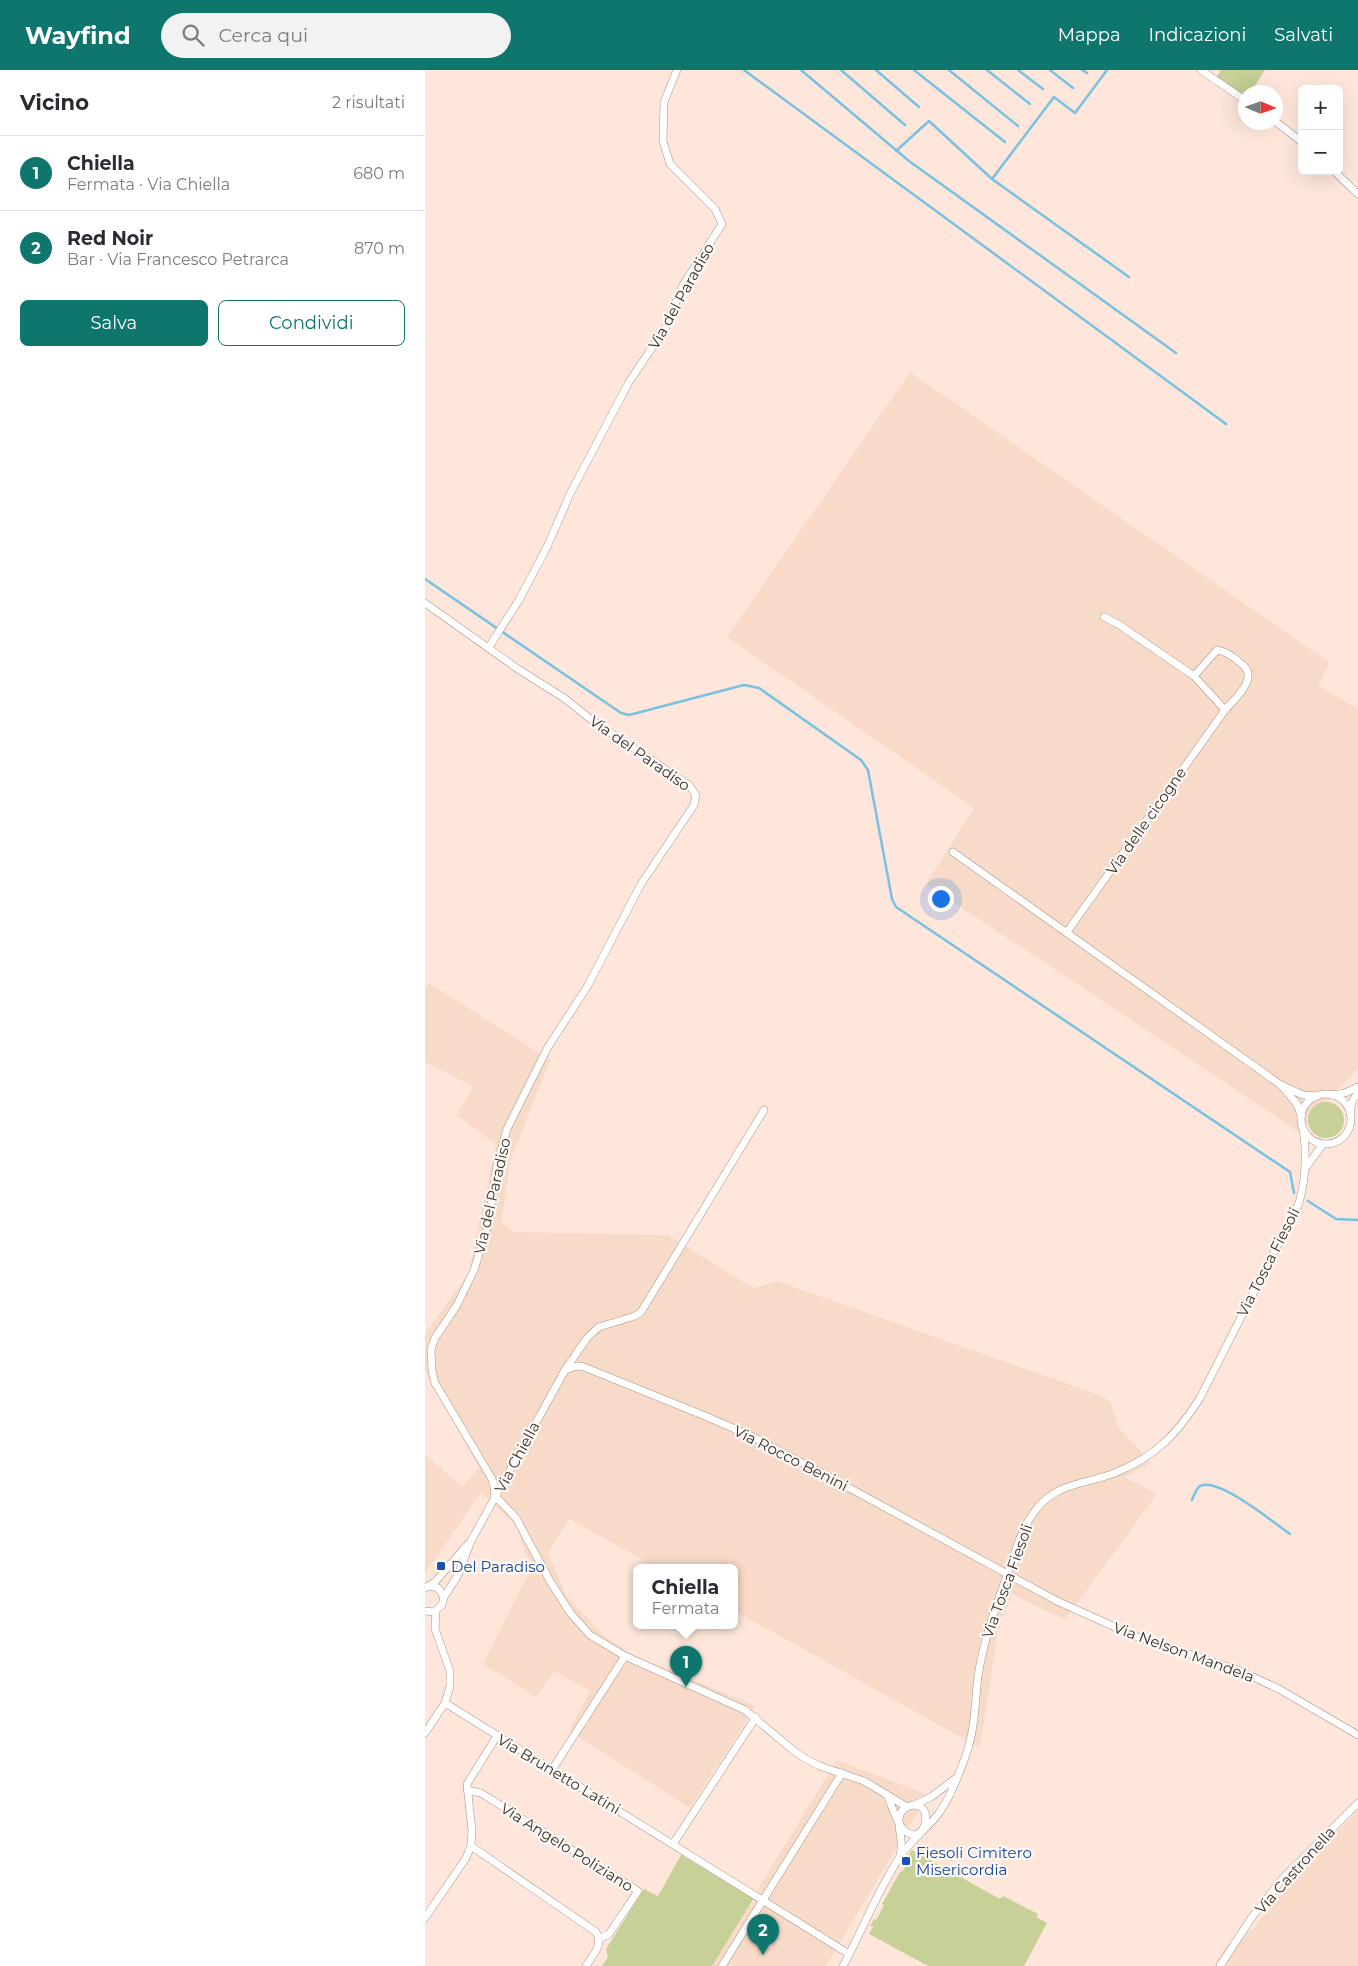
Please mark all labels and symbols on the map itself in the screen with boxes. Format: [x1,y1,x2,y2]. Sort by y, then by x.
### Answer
north arrow [1238,85,1283,130]
street label: Via del Paradiso [644,239,718,353]
street label: Via del Paradiso [586,711,694,795]
street label: Via delle cicogne [1102,764,1190,878]
your location [928,886,954,912]
street label: Via del Paradiso [469,1136,515,1256]
street label: Via Tosca Fiesoli [1232,1204,1304,1320]
street label: Via Chiella [490,1418,544,1496]
street label: Via Rocco Benini [731,1421,851,1495]
street label: Via Tosca Fiesoli [978,1521,1036,1641]
place label: Del Paradiso [451,1557,545,1576]
marker: Del Paradiso [435,1560,447,1572]
street label: Via Nelson Mandela [1111,1618,1257,1686]
pin: 1 [670,1646,702,1687]
street label: Via Brunetto Latini [494,1730,624,1818]
street label: Via Angelo Poliziano [497,1798,637,1896]
street label: Via Castronella [1251,1822,1339,1918]
place label: Fiesoli Cimitero Misericordia [916,1843,1032,1879]
marker: Fiesoli Cimitero Misericordia [900,1855,912,1867]
pin: 2 [747,1914,779,1955]

